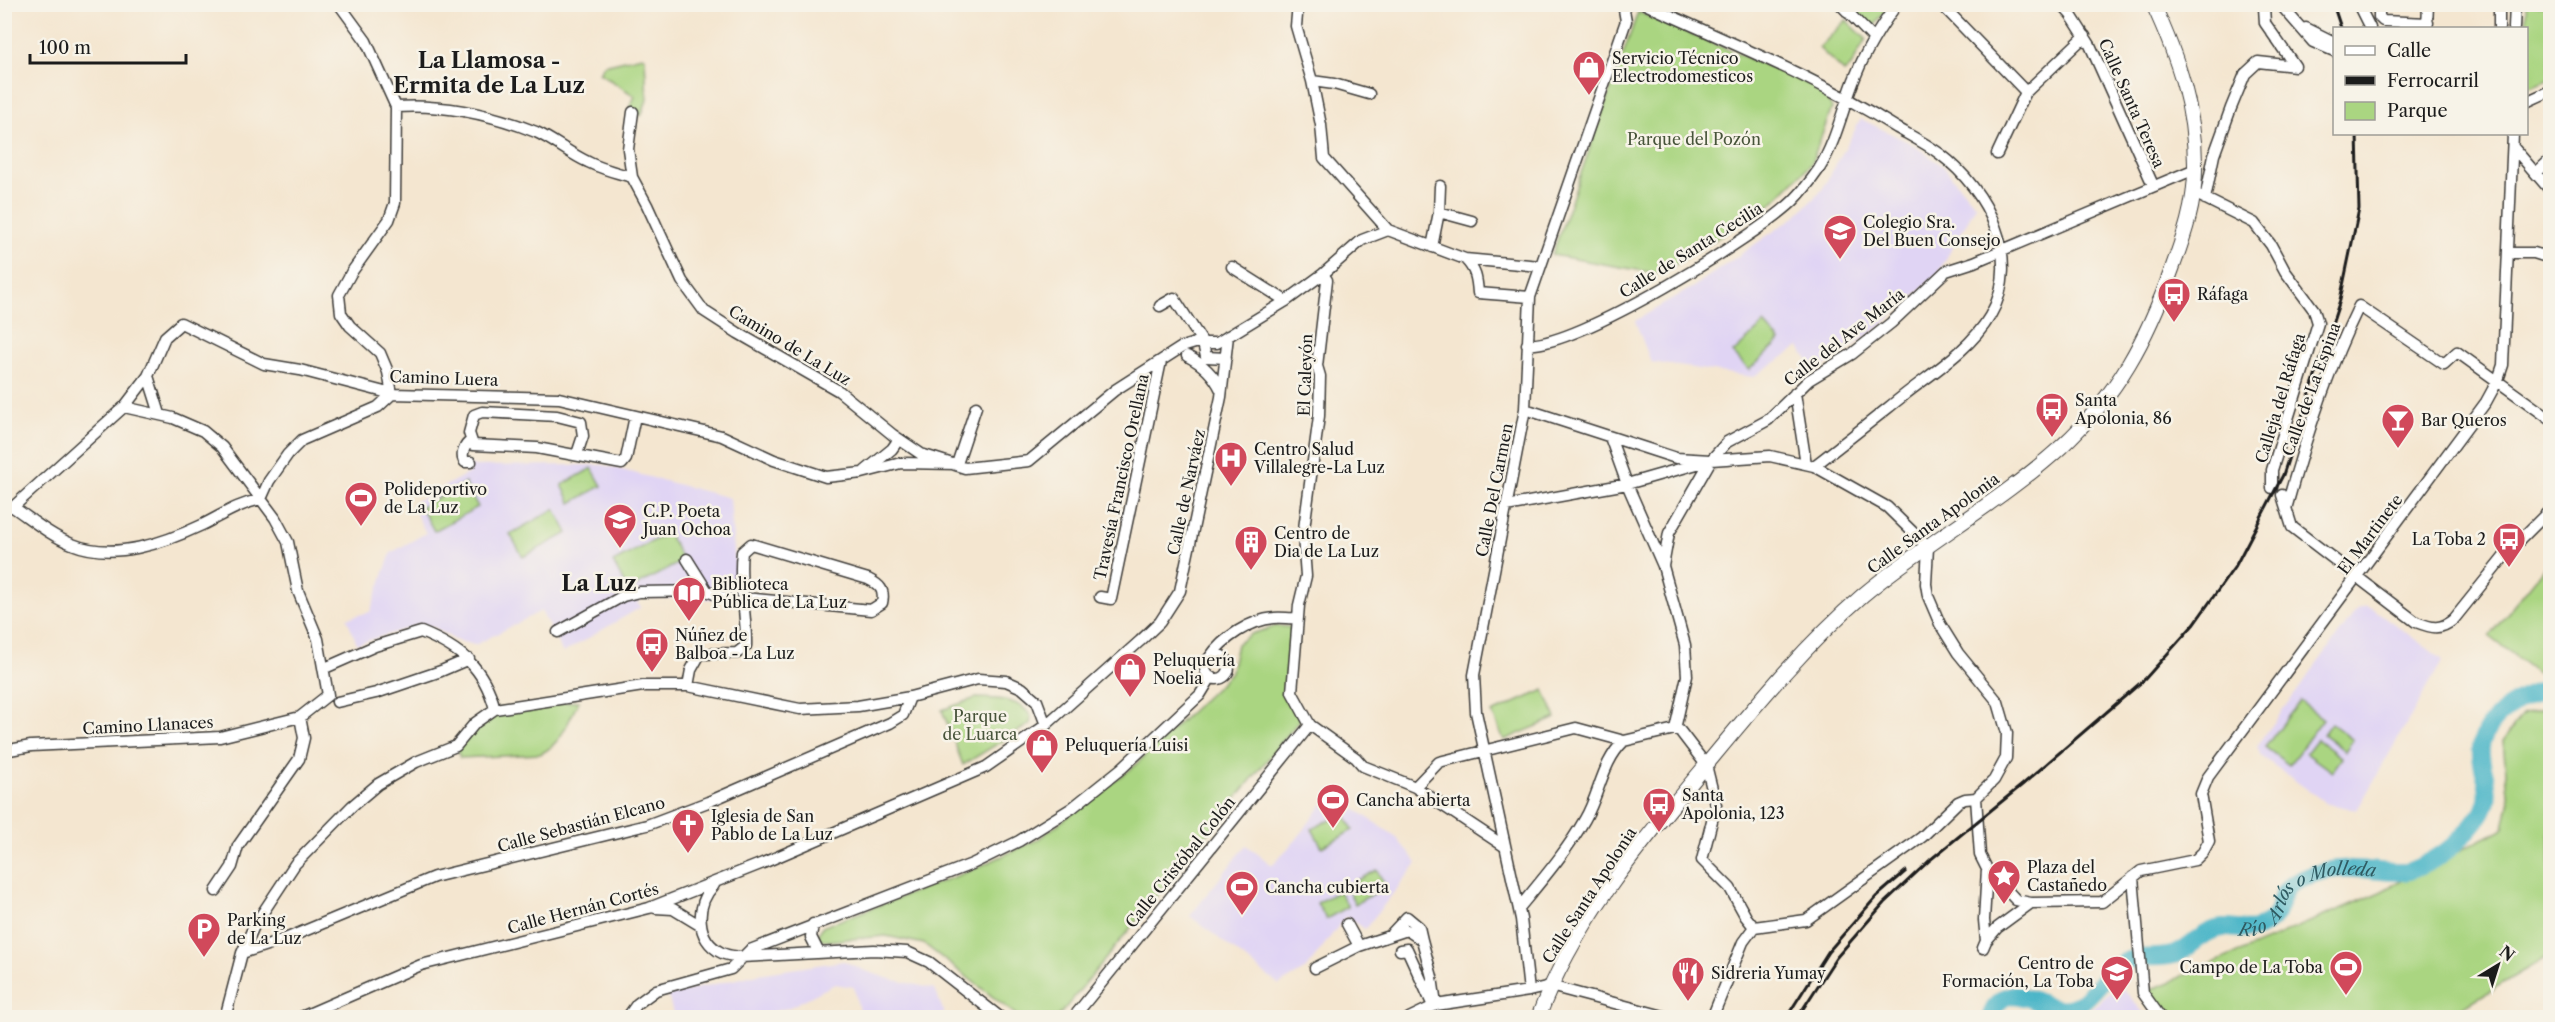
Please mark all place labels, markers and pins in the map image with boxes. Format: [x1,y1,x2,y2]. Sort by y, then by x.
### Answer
place label: Servicio Técnico Electrodomesticos [1612,48,1753,86]
shop icon: Servicio Técnico Electrodomesticos [1571,49,1607,96]
place label: Colegio Sra. Del Buen Consejo [1863,212,2001,250]
school or university icon: Colegio Sra. Del Buen Consejo [1822,213,1858,260]
bus stop icon: Ráfaga [2156,276,2192,323]
place label: Ráfaga [2197,284,2249,304]
place label: Santa Apolonia, 86 [2074,390,2172,428]
bus stop icon: Santa Apolonia, 86 [2034,391,2070,438]
bar icon: Bar Queros [2380,402,2416,449]
place label: Bar Queros [2421,410,2507,430]
place label: Centro Salud Villalegre-La Luz [1253,439,1385,477]
hospital icon: Centro Salud Villalegre-La Luz [1213,440,1249,487]
place label: Polideportivo de La Luz [384,479,487,517]
sports icon: Polideportivo de La Luz [343,480,379,527]
place label: C.P. Poeta Juan Ochoa [640,501,732,539]
school or university icon: C.P. Poeta Juan Ochoa [602,502,638,549]
bus stop icon: La Toba 2 [2491,521,2527,568]
place label: Centro de Dia de La Luz [1274,523,1379,561]
building icon: Centro de Dia de La Luz [1233,524,1269,571]
place label: La Toba 2 [2412,529,2486,549]
place label: Biblioteca Pública de La Luz [712,574,847,612]
library icon: Biblioteca Pública de La Luz [671,575,707,622]
place label: Núñez de Balboa - La Luz [675,625,795,663]
bus stop icon: Núñez de Balboa - La Luz [634,626,670,673]
place label: Peluquería Noelia [1153,650,1236,688]
shop icon: Peluquería Noelia [1112,651,1148,698]
shop icon: Peluquería Luisi [1024,727,1060,774]
place label: Peluquería Luisi [1065,735,1188,755]
sports icon: Cancha abierta [1315,782,1351,829]
place label: Santa Apolonia, 123 [1681,785,1785,823]
bus stop icon: Santa Apolonia, 123 [1641,786,1677,833]
place label: Cancha abierta [1356,790,1471,810]
place label: Iglesia de San Pablo de La Luz [711,806,833,844]
church icon: Iglesia de San Pablo de La Luz [670,807,706,854]
place label: Plaza del Castañedo [2027,857,2107,895]
place icon: Plaza del Castañedo [1986,858,2022,905]
sports icon: Cancha cubierta [1224,869,1260,916]
place label: Cancha cubierta [1265,877,1390,897]
place label: Parking de La Luz [227,910,302,948]
parking icon: Parking de La Luz [186,911,222,958]
sports icon: Campo de La Toba [2328,949,2364,996]
place label: Centro de Formación, La Toba [1942,953,2095,991]
school or university icon: Centro de Formación, La Toba [2099,954,2135,1001]
restaurant icon: Sidreria Yumay [1670,955,1706,1002]
place label: Campo de La Toba [2180,957,2324,977]
place label: Sidreria Yumay [1711,963,1827,983]

